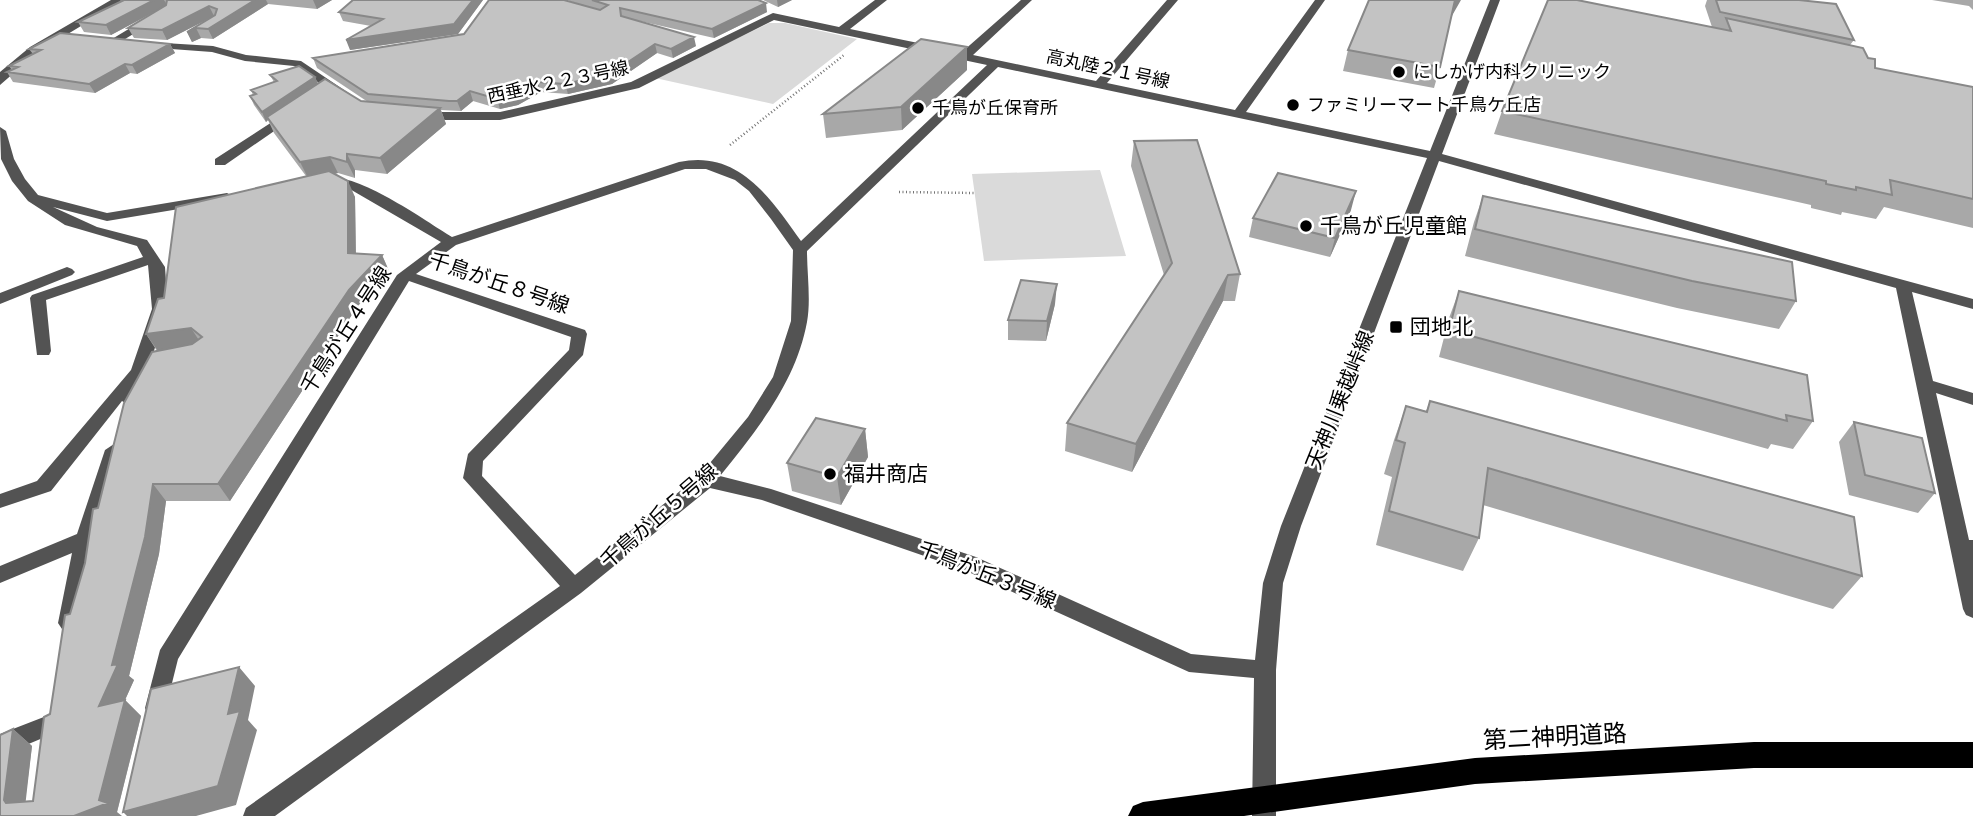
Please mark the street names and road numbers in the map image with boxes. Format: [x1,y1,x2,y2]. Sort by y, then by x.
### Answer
street label: 高丸陸２１号線 [1044,43,1172,94]
street label: 西垂水２２３号線 [485,54,631,109]
street label: 千鳥が丘８号線 [425,245,573,320]
street label: 千鳥が丘４号線 [293,260,398,399]
street label: 天神川乗越峠線 [1299,326,1381,473]
street label: 千鳥が丘５号線 [594,456,724,575]
street label: 千鳥が丘３号線 [914,534,1061,616]
street label: 第二神明道路 [1482,716,1628,756]

